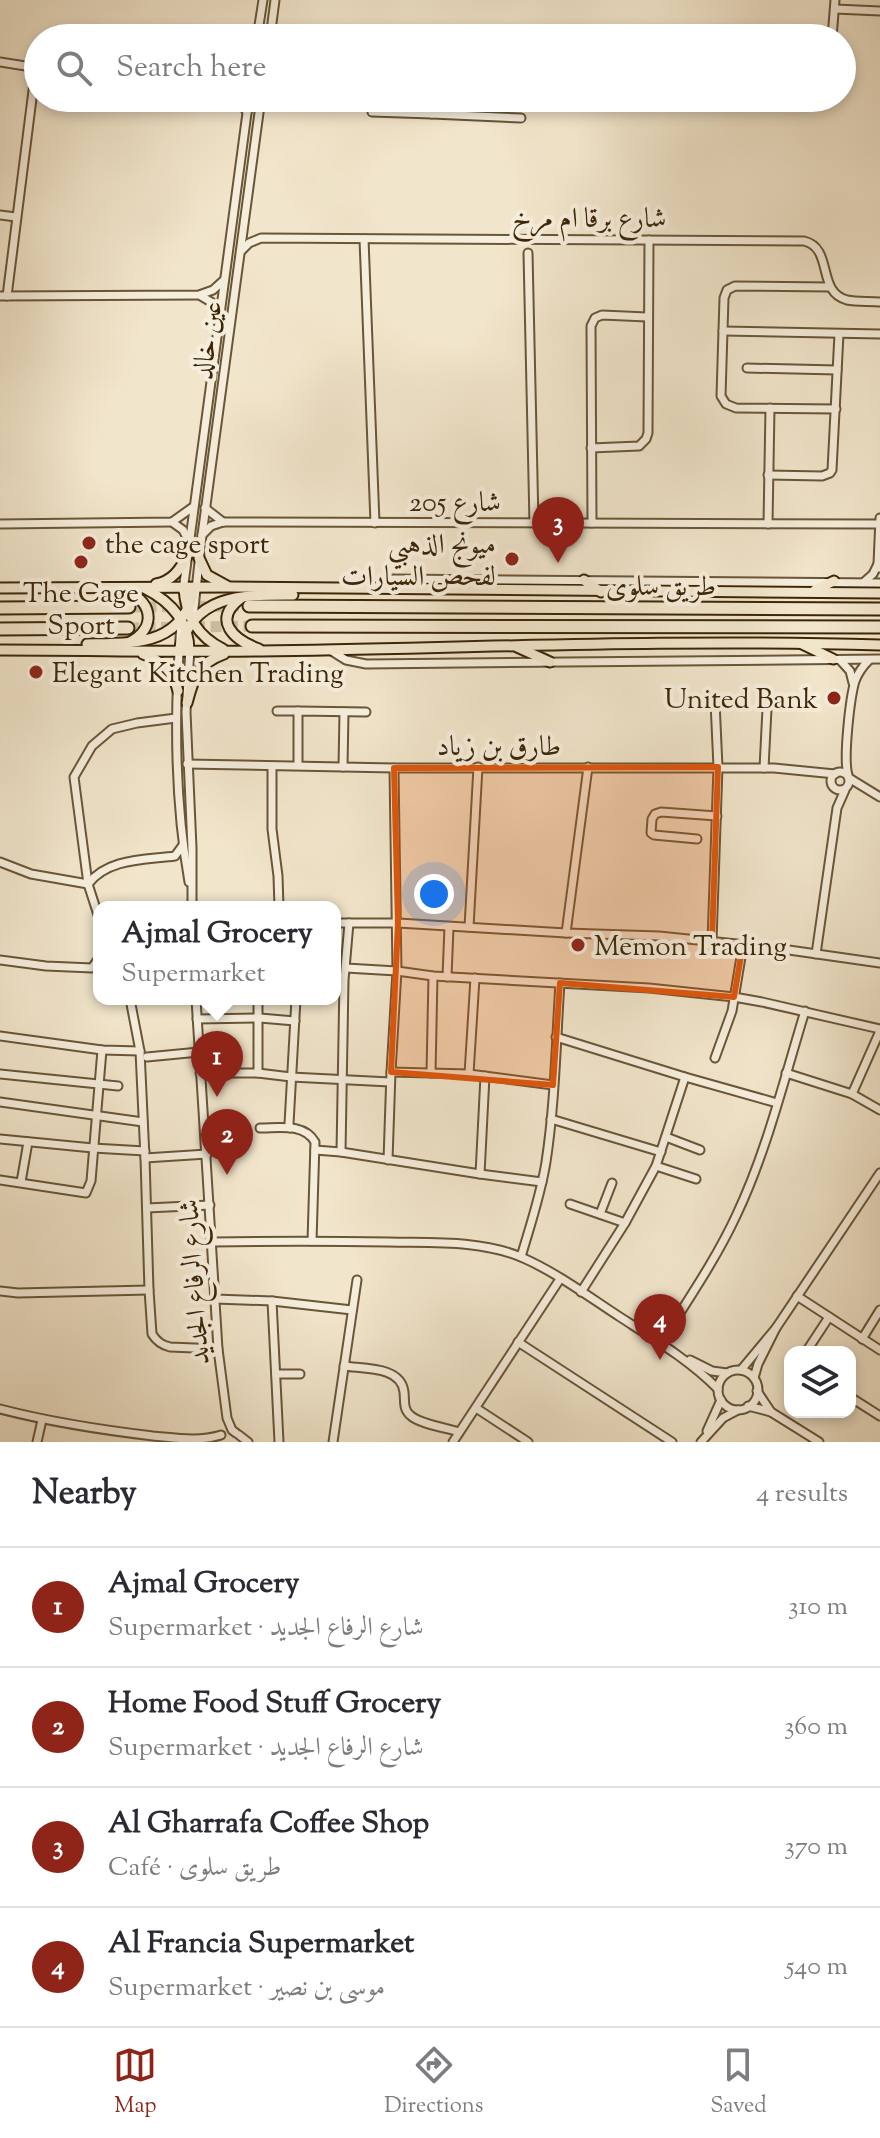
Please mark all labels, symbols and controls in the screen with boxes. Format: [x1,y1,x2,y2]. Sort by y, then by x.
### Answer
search box [24,24,856,112]
icon: search [52,46,96,90]
text: Search here [116,47,266,90]
street label: شارع برقا ام مرخ [512,200,666,243]
street label: عين خالد [184,298,234,382]
street label: شارع 205 [409,484,501,525]
pin: 3 [532,497,584,563]
place label: the cage sport [105,526,270,566]
place label: ميونج الذهبي لفحص السيارات [341,526,496,598]
marker: the cage sport [80,534,98,552]
marker: ميونج الذهبي لفحص السيارات [503,550,521,568]
marker: The Cage Sport [72,553,90,571]
street label: طريق سلوى [606,568,716,608]
place label: The Cage Sport [23,575,139,647]
place label: Elegant Kitchen Trading [52,655,344,695]
marker: Elegant Kitchen Trading [27,663,45,681]
place label: United Bank [664,681,818,721]
marker: United Bank [825,689,843,707]
street label: طارق بن زياد [437,728,561,768]
your location [414,874,454,914]
popup [93,901,341,1005]
text: Ajmal Grocery [121,913,313,956]
place label: Memon Trading [594,928,787,968]
marker: Memon Trading [569,936,587,954]
text: Supermarket [121,956,265,993]
pin: 1 [191,1031,243,1097]
pin: 2 [201,1109,253,1175]
street label: شارع الرفاع الجديد [170,1198,223,1366]
pin: 4 [634,1294,686,1360]
map controls [784,1346,856,1418]
button: layers [784,1346,856,1418]
text: Nearby [32,1470,137,1519]
text: 4 results [756,1476,848,1513]
text: Ajmal Grocery [108,1563,300,1606]
text: 1 [54,1589,62,1626]
text: 310 m [788,1589,848,1626]
text: Supermarket · شارع الرفاع الجديد [108,1610,424,1647]
text: Home Food Stuff Grocery [108,1683,441,1726]
text: 2 [52,1709,64,1746]
text: 360 m [784,1709,848,1746]
text: Supermarket · شارع الرفاع الجديد [108,1730,424,1767]
text: Al Gharrafa Coffee Shop [108,1803,429,1846]
text: 3 [53,1829,63,1866]
text: 370 m [784,1829,848,1866]
text: Café · طريق سلوى [108,1850,281,1887]
text: Al Francia Supermarket [108,1923,414,1966]
text: 4 [51,1949,65,1986]
text: 540 m [785,1949,848,1986]
text: Supermarket · موسى بن نصير [108,1970,385,2007]
tab: Map [113,2043,157,2123]
tab: Directions [384,2043,483,2123]
tab: Saved [710,2043,767,2123]

